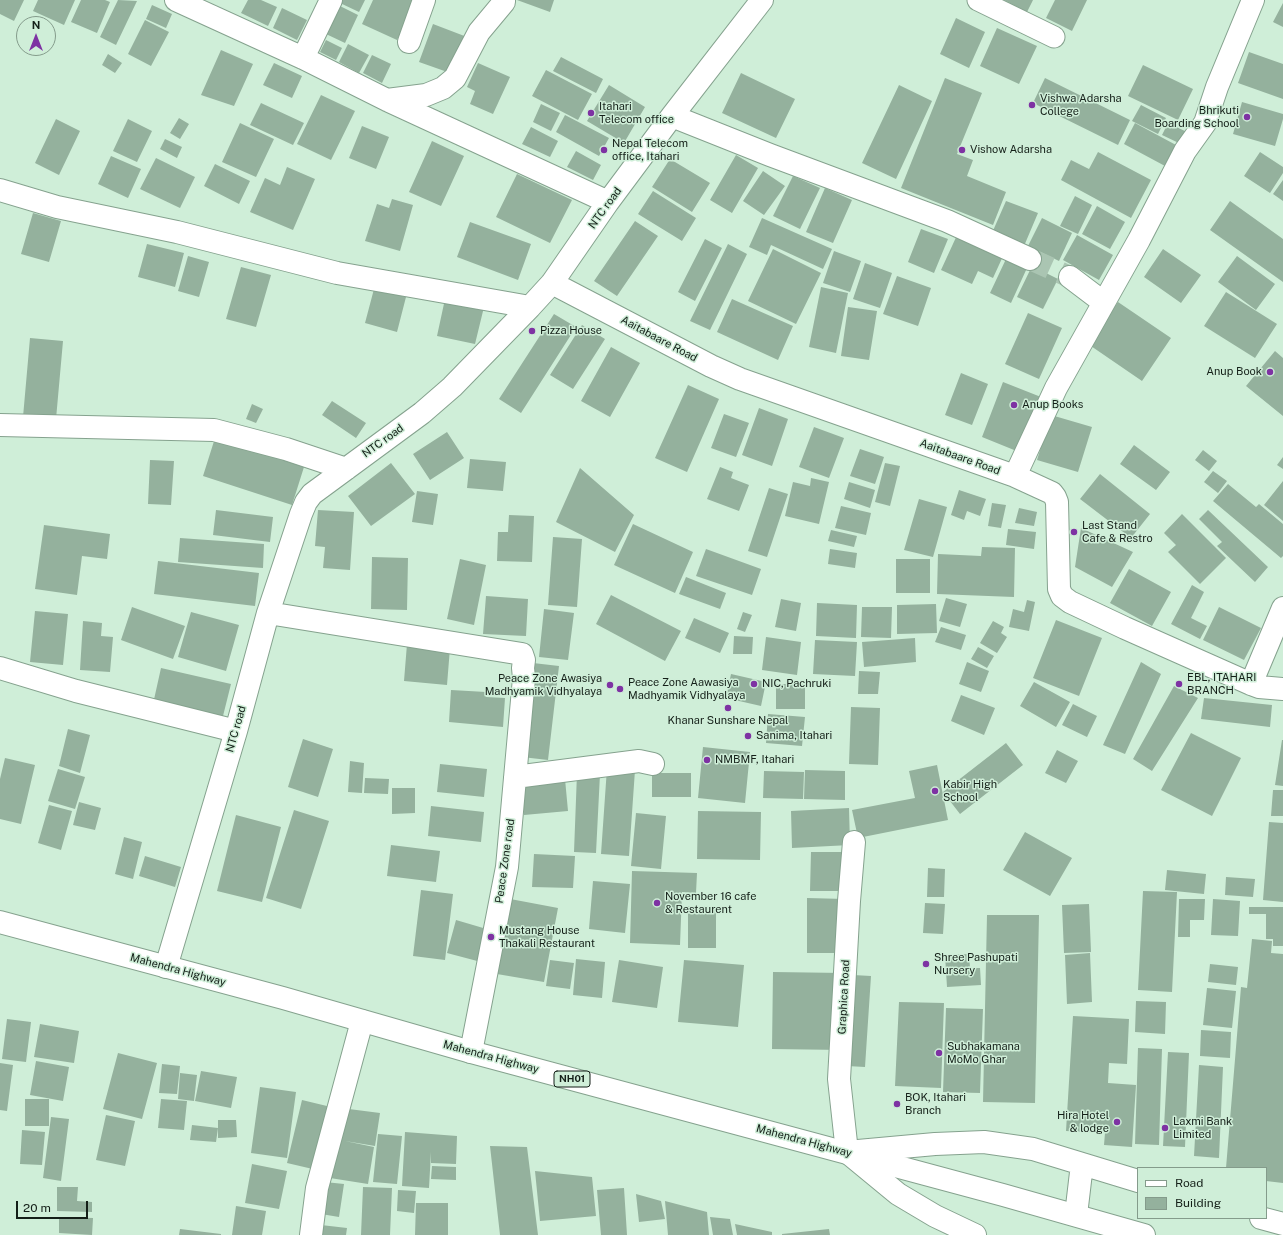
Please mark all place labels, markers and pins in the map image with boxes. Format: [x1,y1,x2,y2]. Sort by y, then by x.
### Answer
place label: Vishwa Adarsha College [1040,92,1122,118]
place label: Itahari Telecom office [599,100,674,126]
marker: Vishwa Adarsha College [1027,100,1037,110]
place label: Bhrikuti Boarding School [1154,104,1239,130]
marker: Itahari Telecom office [586,108,596,118]
marker: Bhrikuti Boarding School [1242,112,1252,122]
place label: Nepal Telecom office, Itahari [612,137,688,163]
place label: Vishow Adarsha [970,143,1052,157]
marker: Nepal Telecom office, Itahari [599,145,609,155]
marker: Vishow Adarsha [957,145,967,155]
place label: Pizza House [540,324,602,338]
marker: Pizza House [527,326,537,336]
place label: Anup Book [1206,365,1262,379]
marker: Anup Book [1265,367,1275,377]
place label: Anup Books [1022,398,1083,412]
marker: Anup Books [1009,400,1019,410]
place label: Last Stand Cafe & Restro [1082,519,1153,545]
marker: Last Stand Cafe & Restro [1069,527,1079,537]
place label: EBL, ITAHARI BRANCH [1187,671,1256,697]
place label: Peace Zone Awasiya Madhyamik Vidhyalaya [485,672,602,698]
place label: Peace Zone Aawasiya Madhyamik Vidhyalaya [628,676,745,702]
place label: NIC, Pachruki [762,677,831,691]
marker: NIC, Pachruki [749,679,759,689]
marker: EBL, ITAHARI BRANCH [1174,679,1184,689]
marker: Peace Zone Awasiya Madhyamik Vidhyalaya [605,680,615,690]
marker: Peace Zone Aawasiya Madhyamik Vidhyalaya [615,684,625,694]
marker: Khanar Sunshare Nepal [723,703,733,713]
place label: Khanar Sunshare Nepal [668,714,788,728]
place label: Sanima, Itahari [756,729,832,743]
marker: Sanima, Itahari [743,731,753,741]
place label: NMBMF, Itahari [715,753,794,767]
marker: NMBMF, Itahari [702,755,712,765]
place label: Kabir High School [943,778,997,804]
marker: Kabir High School [930,786,940,796]
place label: November 16 cafe & Restaurent [665,890,757,916]
marker: November 16 cafe & Restaurent [652,898,662,908]
place label: Mustang House Thakali Restaurant [499,924,595,950]
marker: Mustang House Thakali Restaurant [486,932,496,942]
place label: Shree Pashupati Nursery [934,951,1018,977]
marker: Shree Pashupati Nursery [921,959,931,969]
place label: Subhakamana MoMo Ghar [947,1040,1020,1066]
marker: Subhakamana MoMo Ghar [934,1048,944,1058]
place label: BOK, Itahari Branch [905,1091,966,1117]
marker: BOK, Itahari Branch [892,1099,902,1109]
place label: Hira Hotel & lodge [1057,1109,1109,1135]
place label: Laxmi Bank Limited [1173,1115,1232,1141]
marker: Hira Hotel & lodge [1112,1117,1122,1127]
marker: Laxmi Bank Limited [1160,1123,1170,1133]

